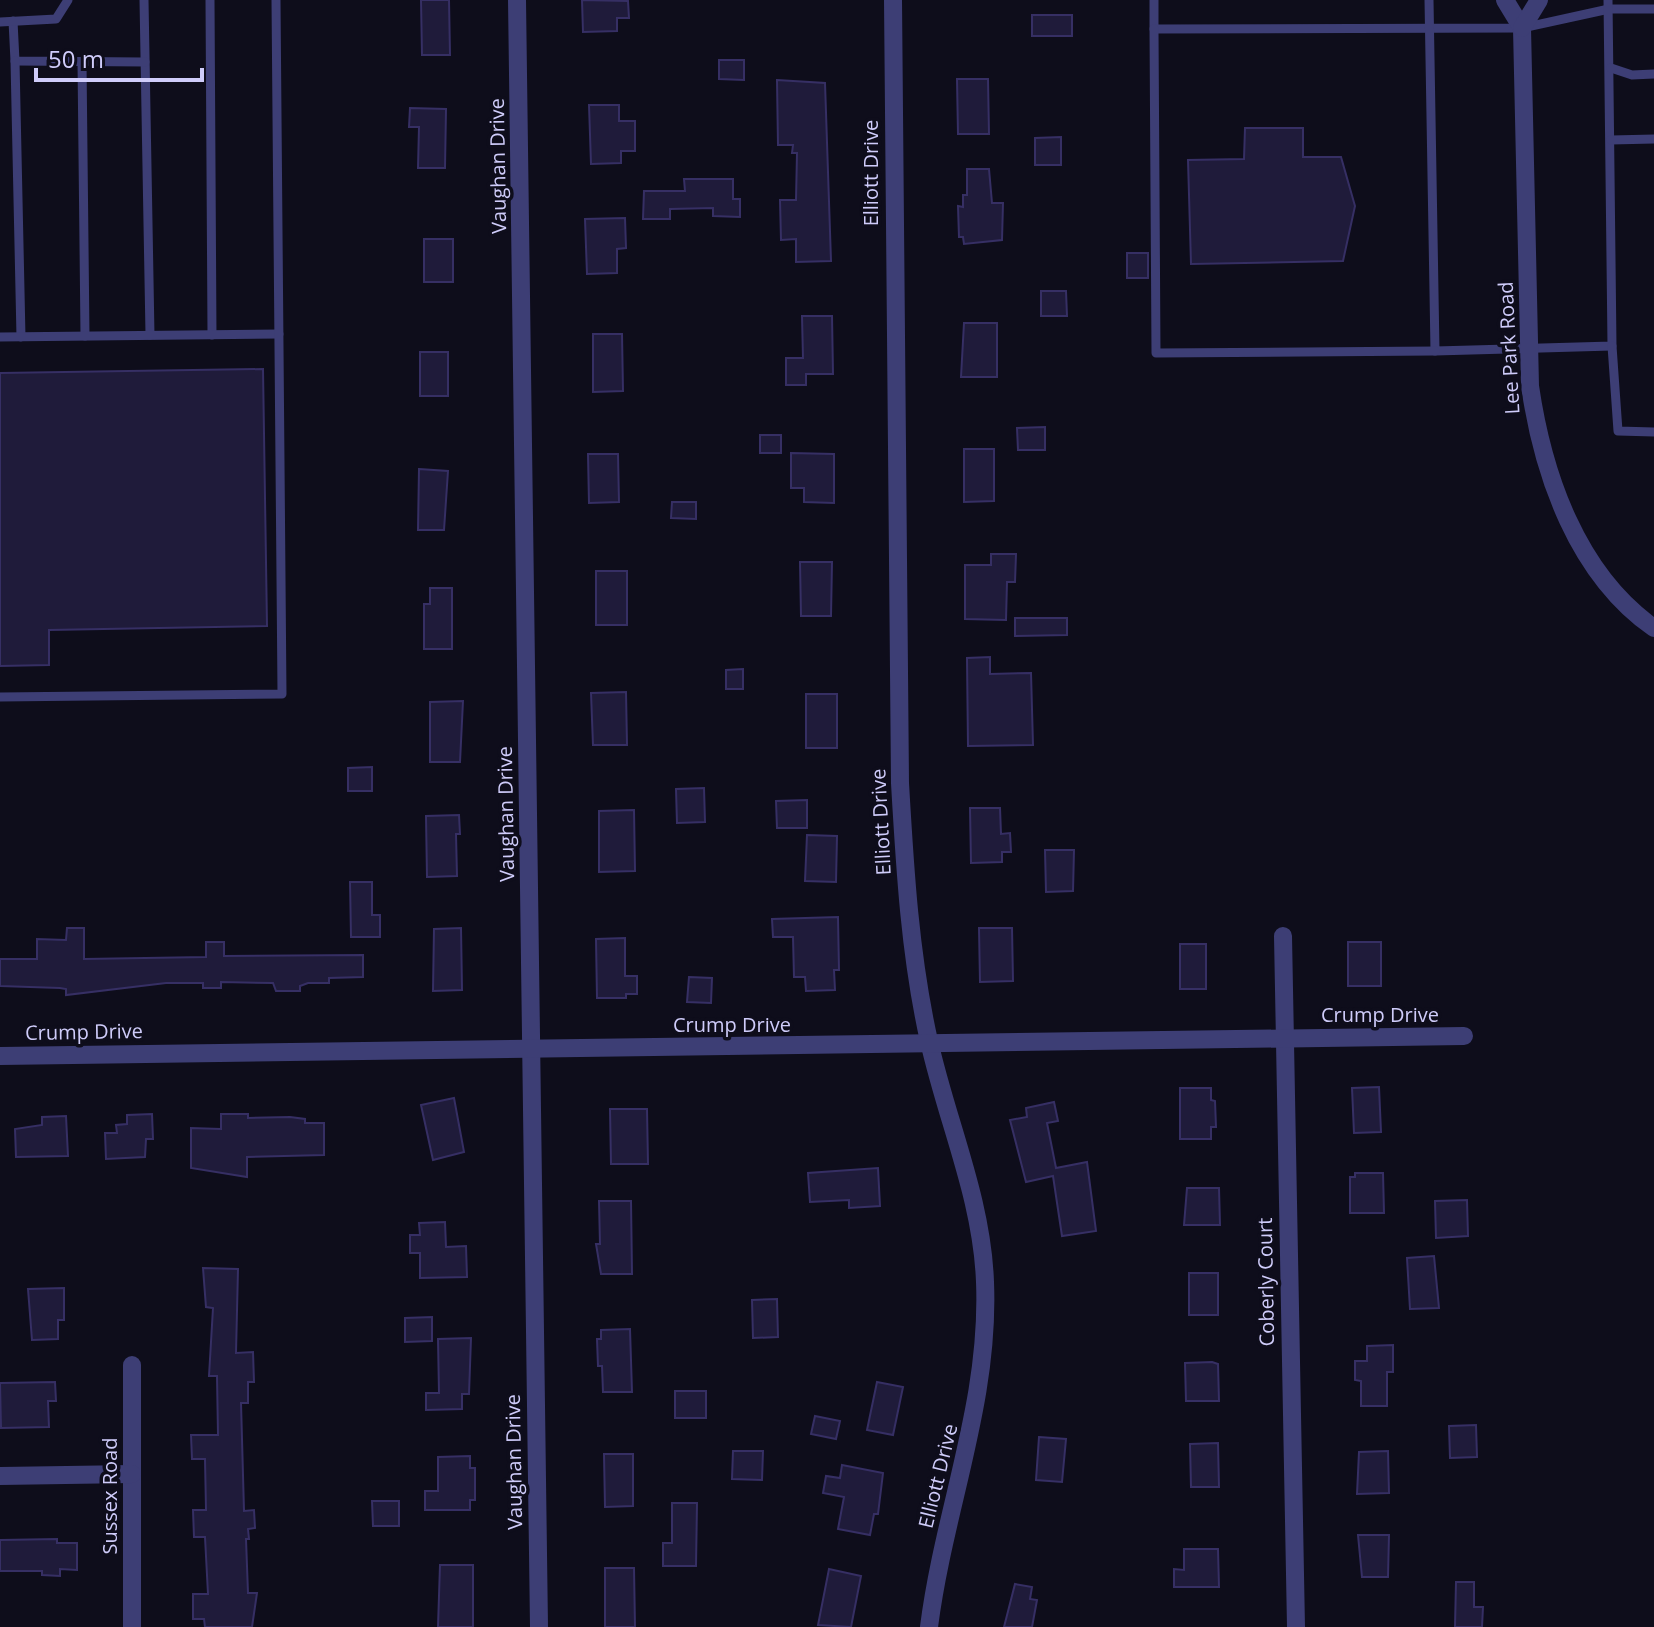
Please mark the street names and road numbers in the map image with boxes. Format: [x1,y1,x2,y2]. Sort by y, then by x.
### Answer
street label: Vaughan Drive [483,98,512,234]
street label: Elliott Drive [857,120,884,226]
street label: Lee Park Road [1492,281,1525,415]
street label: Vaughan Drive [491,746,520,882]
street label: Elliott Drive [864,768,897,876]
street label: Crump Drive [1321,1001,1439,1028]
street label: Crump Drive [673,1011,791,1038]
street label: Crump Drive [25,1017,143,1046]
street label: Coberly Court [1251,1217,1280,1347]
street label: Vaughan Drive [499,1394,528,1530]
street label: Elliott Drive [912,1421,964,1531]
street label: Sussex Road [96,1438,123,1554]

